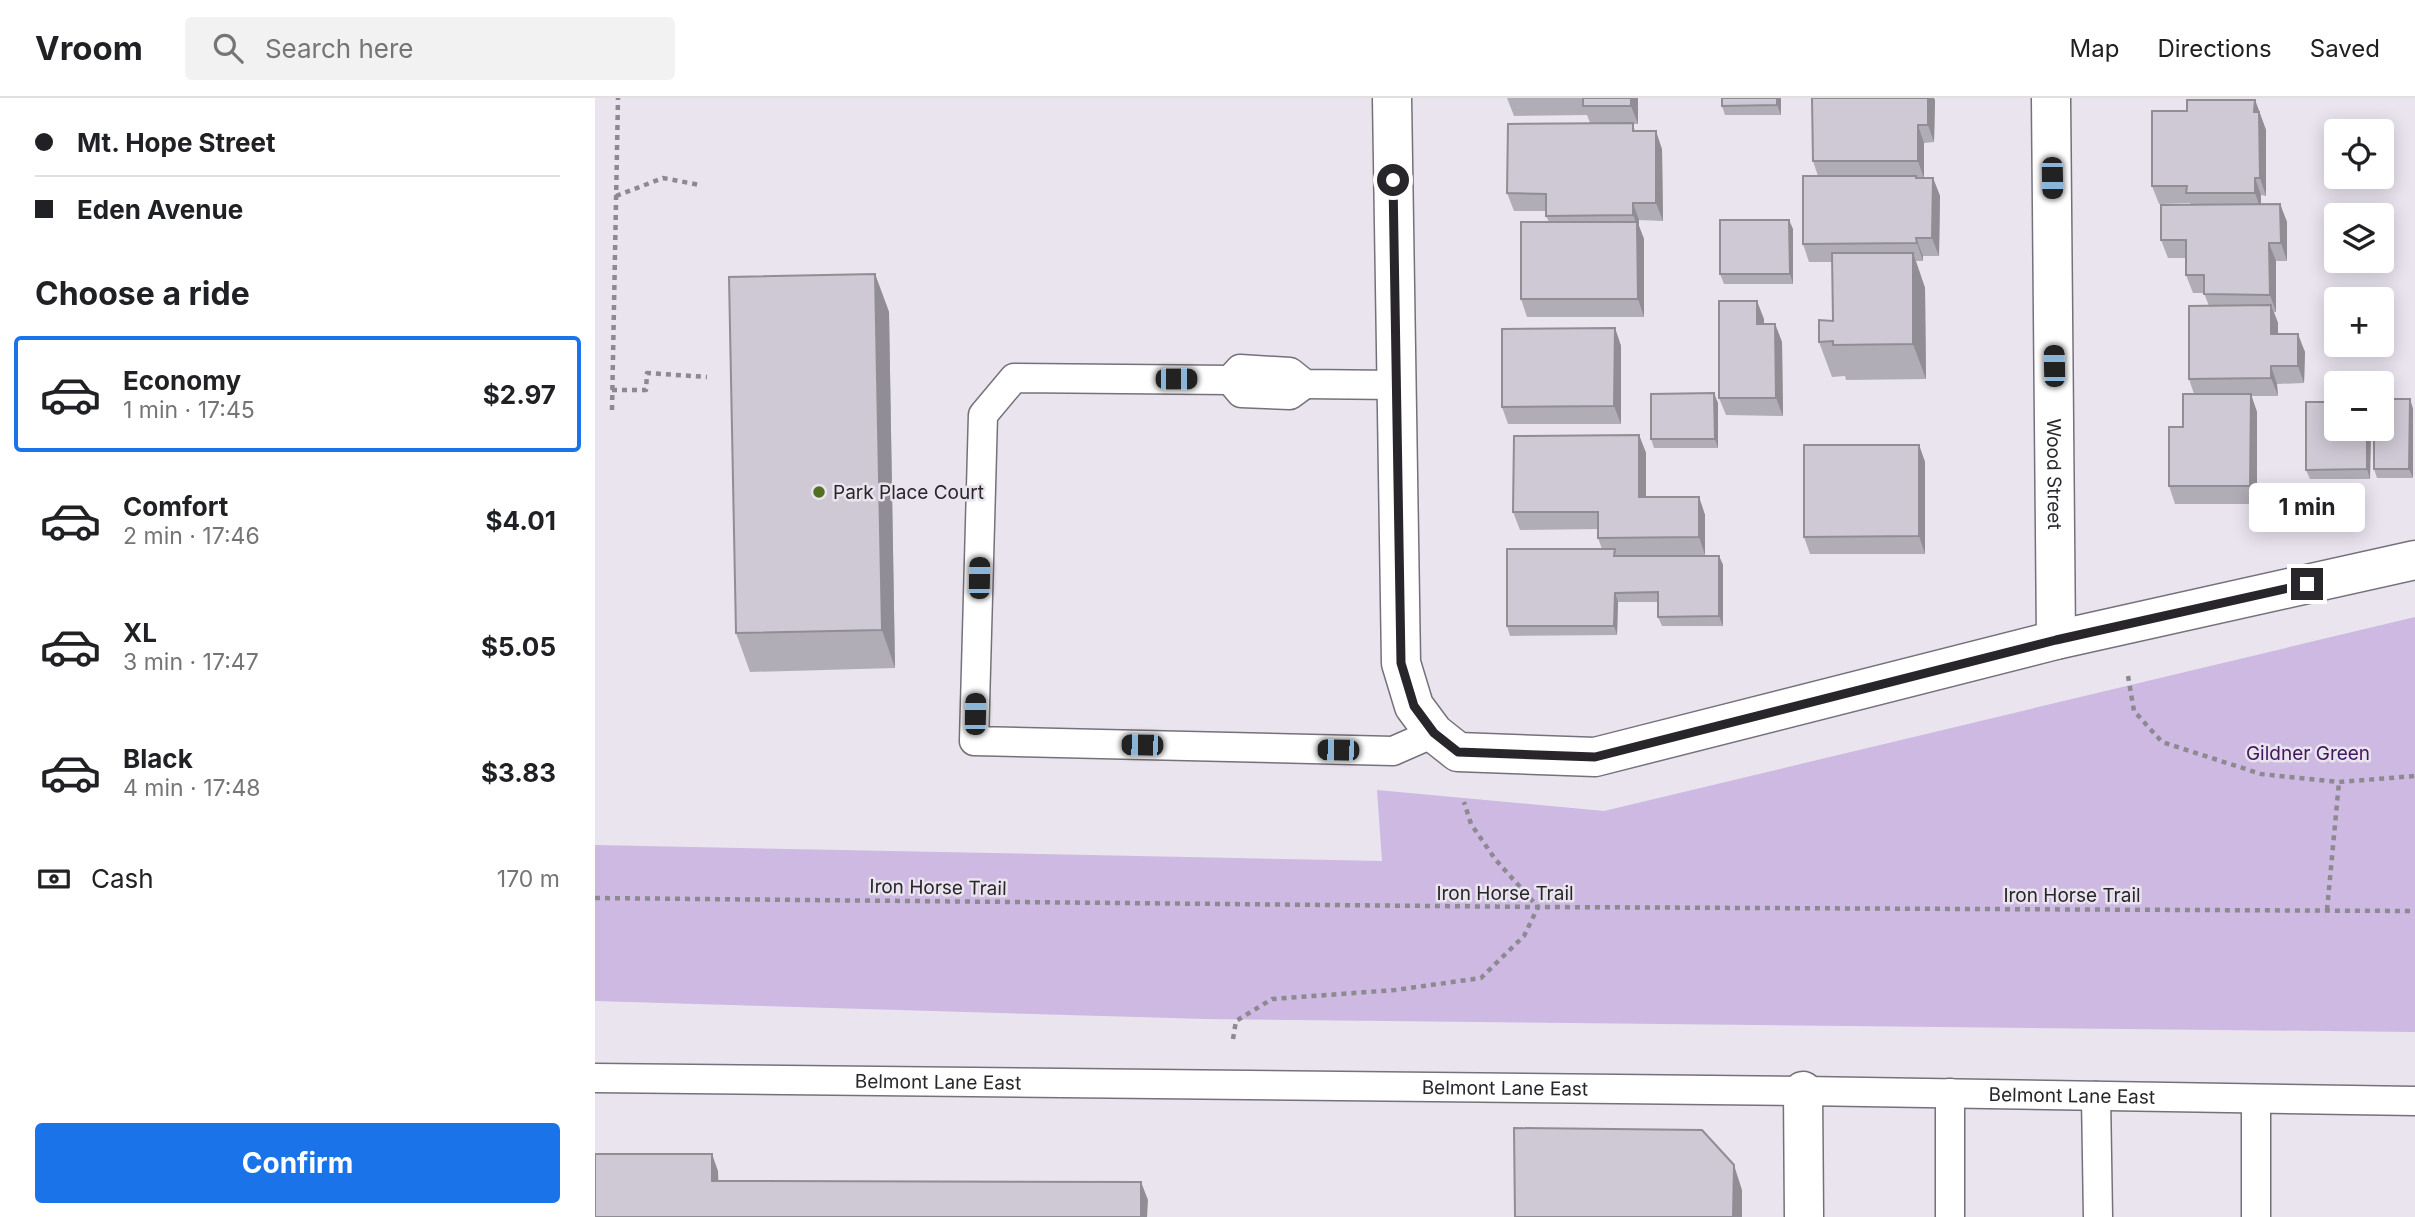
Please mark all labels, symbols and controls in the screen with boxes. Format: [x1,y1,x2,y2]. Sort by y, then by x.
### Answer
search box [185,17,675,80]
text: Vroom [35,28,143,68]
icon: search [209,29,247,67]
text: Search here [265,33,414,64]
text: Map [2070,34,2119,63]
text: Directions [2157,34,2272,63]
text: Saved [2310,34,2380,63]
map controls [2324,119,2394,441]
button: locate [2324,119,2394,189]
text: Mt. Hope Street [77,127,276,158]
car [2042,157,2063,199]
route start [1377,164,1409,196]
text: Eden Avenue [77,194,243,225]
button: layers [2324,203,2394,273]
text: Choose a ride [35,274,250,313]
button: + [2324,287,2394,357]
car [2044,345,2065,387]
icon: car [39,363,102,426]
text: Economy [123,365,241,396]
car [1156,369,1198,390]
button: − [2324,371,2394,441]
text: $2.97 [483,379,556,410]
text: 1 min · 17:45 [123,396,255,424]
street label: Wood Street [2042,418,2066,530]
place label: Park Place Court [833,481,984,504]
callout: 1 min [2249,482,2365,532]
marker: Park Place Court [811,484,827,500]
icon: car [39,489,102,552]
text: Comfort [123,491,228,522]
text: 1 min [2279,493,2335,521]
text: $4.01 [486,505,556,536]
text: 2 min · 17:46 [123,522,260,550]
car [969,557,990,599]
route end [2291,568,2323,600]
icon: car [39,615,102,678]
text: XL [123,617,157,648]
text: $5.05 [481,631,556,662]
text: 3 min · 17:47 [123,648,259,676]
car [965,693,986,735]
car [1121,734,1164,756]
car [1317,739,1360,761]
icon: car [39,741,102,804]
park label: Gildner Green [2246,742,2370,765]
text: Black [123,743,193,774]
text: $3.83 [481,757,556,788]
text: 4 min · 17:48 [123,774,261,802]
icon: cash [35,860,73,898]
text: Cash [91,863,154,894]
text: 170 m [497,865,560,893]
street label: Iron Horse Trail [869,875,1007,900]
street label: Iron Horse Trail [1436,882,1574,905]
street label: Iron Horse Trail [2003,884,2141,907]
street label: Belmont Lane East [855,1070,1021,1095]
street label: Belmont Lane East [1422,1076,1588,1101]
street label: Belmont Lane East [1989,1083,2155,1109]
button: Confirm [35,1123,560,1203]

